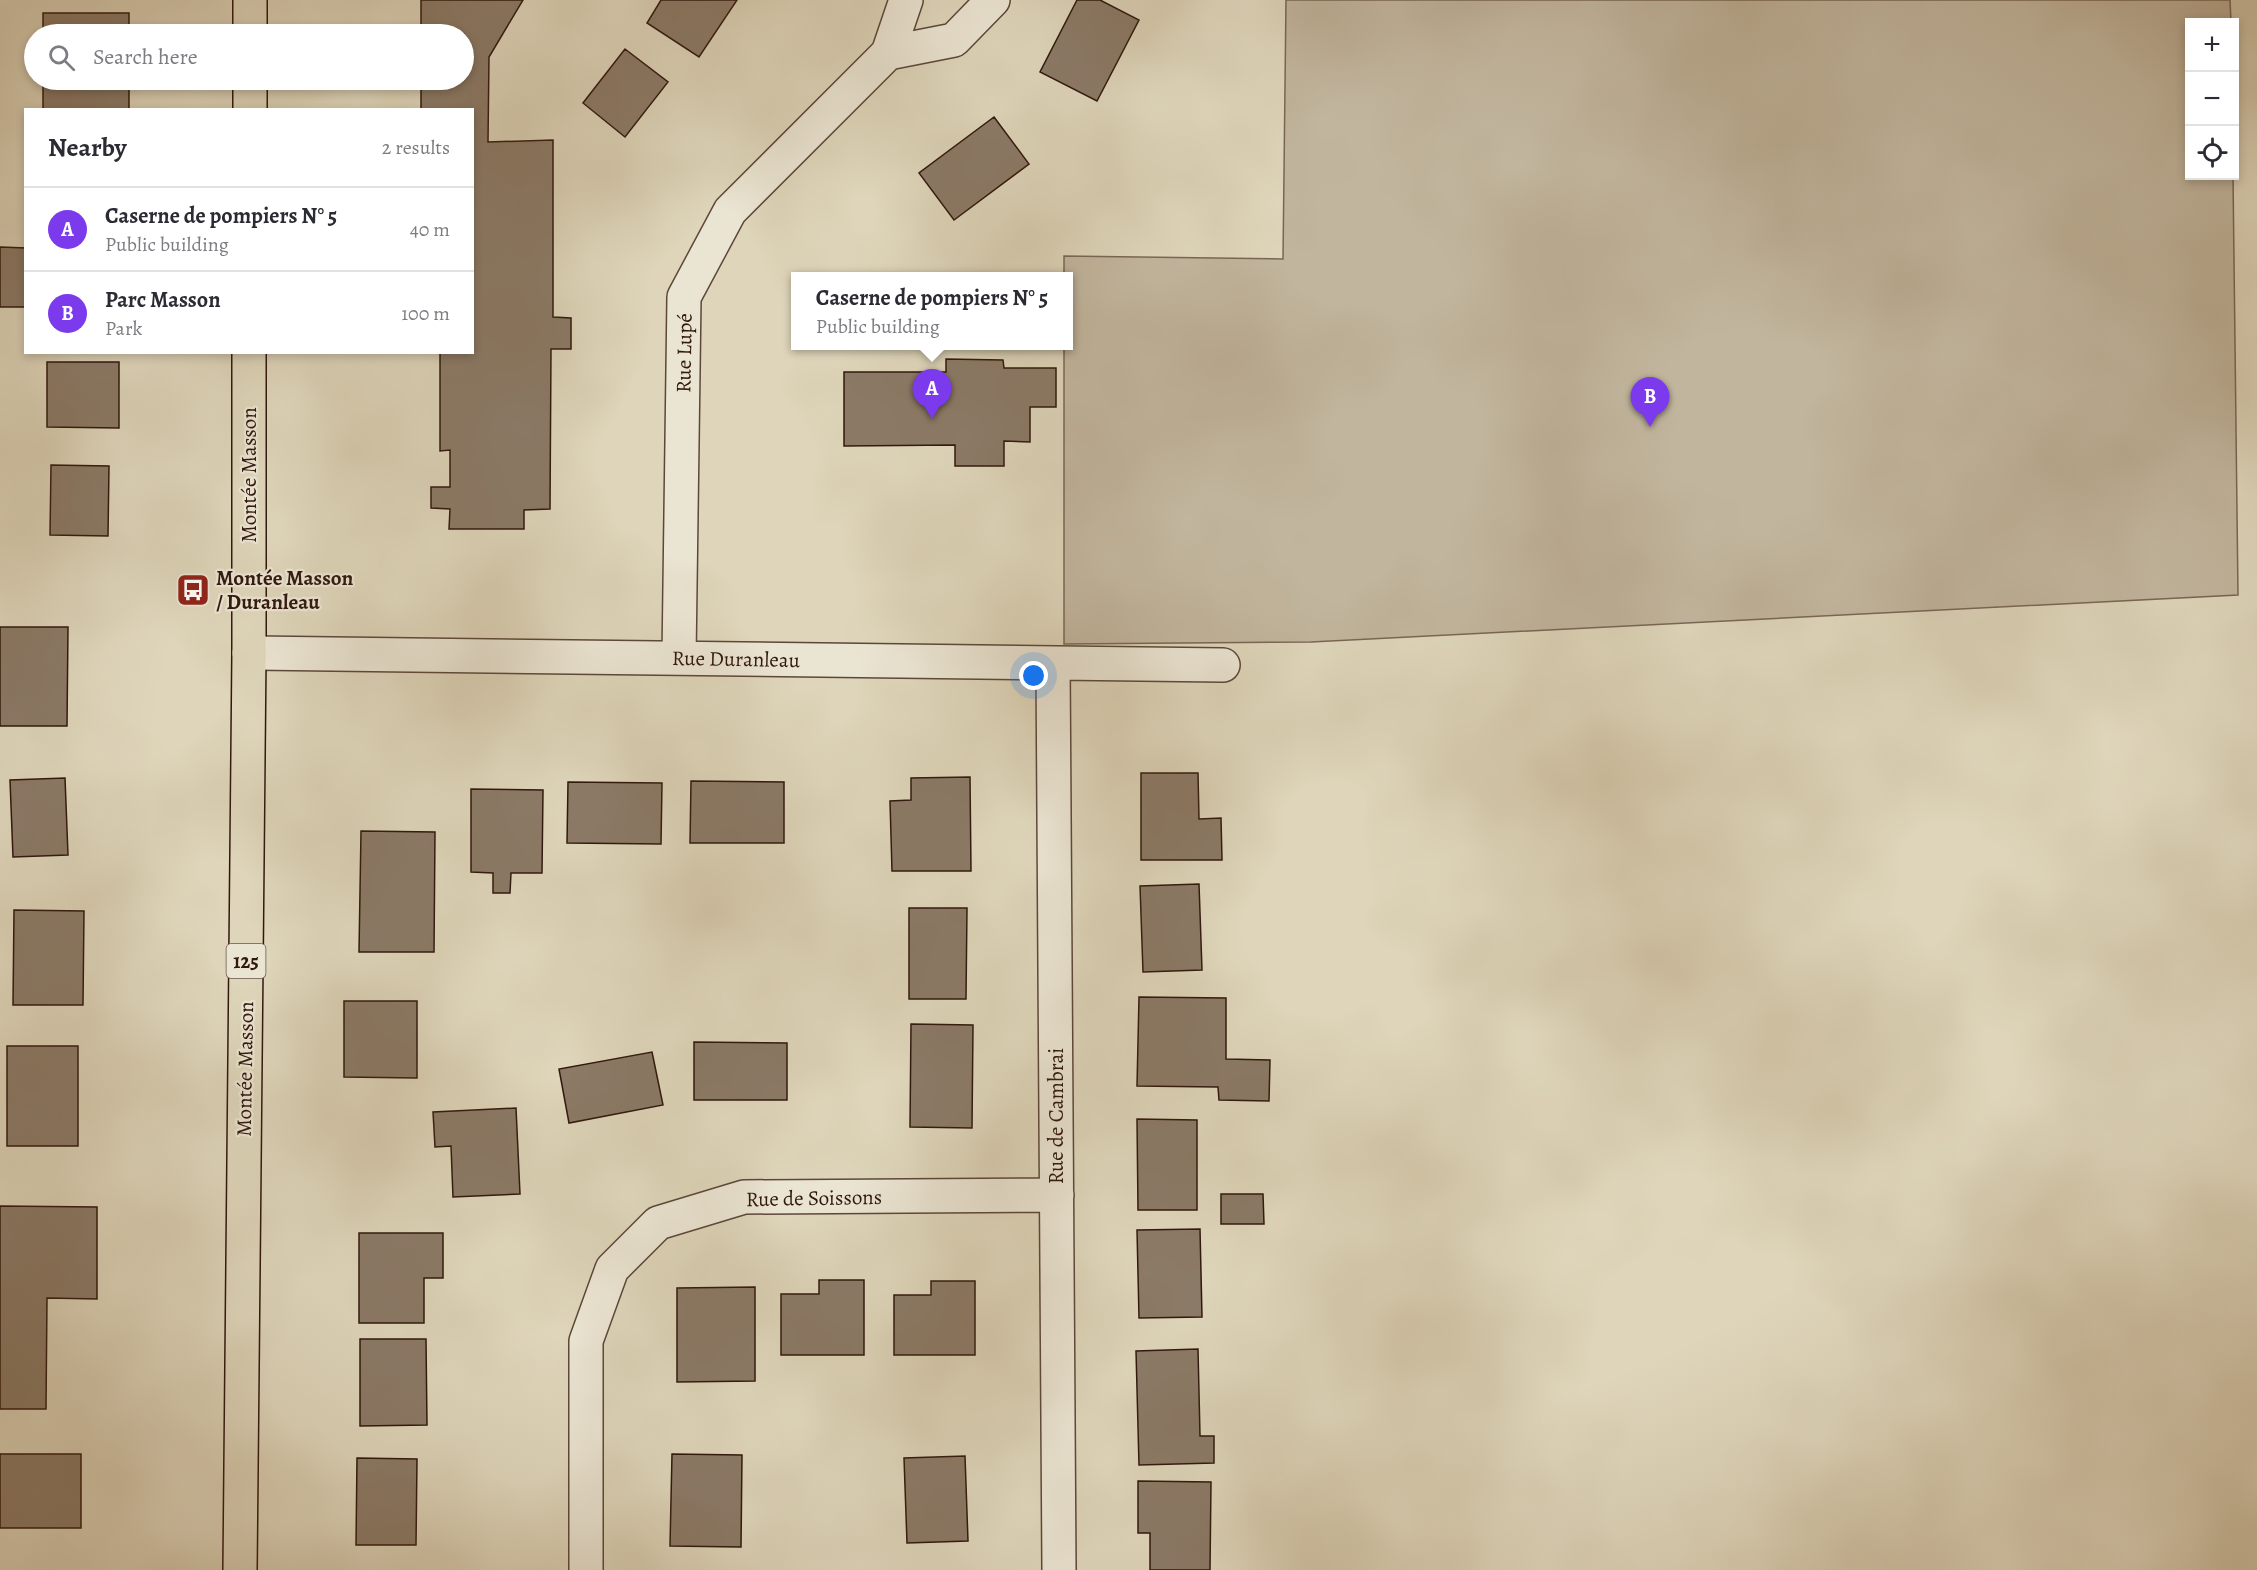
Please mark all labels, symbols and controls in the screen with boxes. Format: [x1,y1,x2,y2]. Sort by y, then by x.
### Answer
map controls [2185,18,2239,180]
button: + [2185,18,2239,72]
search box [24,24,474,90]
icon: search [45,41,78,74]
text: Search here [93,42,198,72]
button: − [2185,72,2239,126]
button: locate [2185,126,2239,180]
text: Nearby [48,130,127,165]
text: 2 results [382,134,450,161]
text: Caserne de pompiers N° 5 [105,201,337,231]
text: A [61,216,74,243]
text: 40 m [410,216,450,243]
text: Public building [105,231,229,258]
popup [791,272,1073,350]
text: Caserne de pompiers N° 5 [816,283,1048,313]
text: Parc Masson [105,285,221,315]
text: B [61,300,74,327]
text: 100 m [401,300,450,327]
street label: Rue Lupé [669,313,699,393]
text: Public building [816,313,940,340]
text: Park [105,315,143,342]
pin: A [912,370,952,419]
pin: B [1630,378,1670,427]
street label: Montée Masson [235,407,263,543]
place label: Montée Masson / Duranleau [216,564,354,616]
bus stop icon: Montée Masson / Duranleau [175,572,211,608]
street label: Rue Duranleau [672,644,801,674]
your location [1019,661,1048,690]
road number: 125 [226,944,266,978]
street label: Montée Masson [230,1001,260,1137]
street label: Rue de Cambrai [1042,1048,1070,1184]
street label: Rue de Soissons [746,1183,882,1213]

